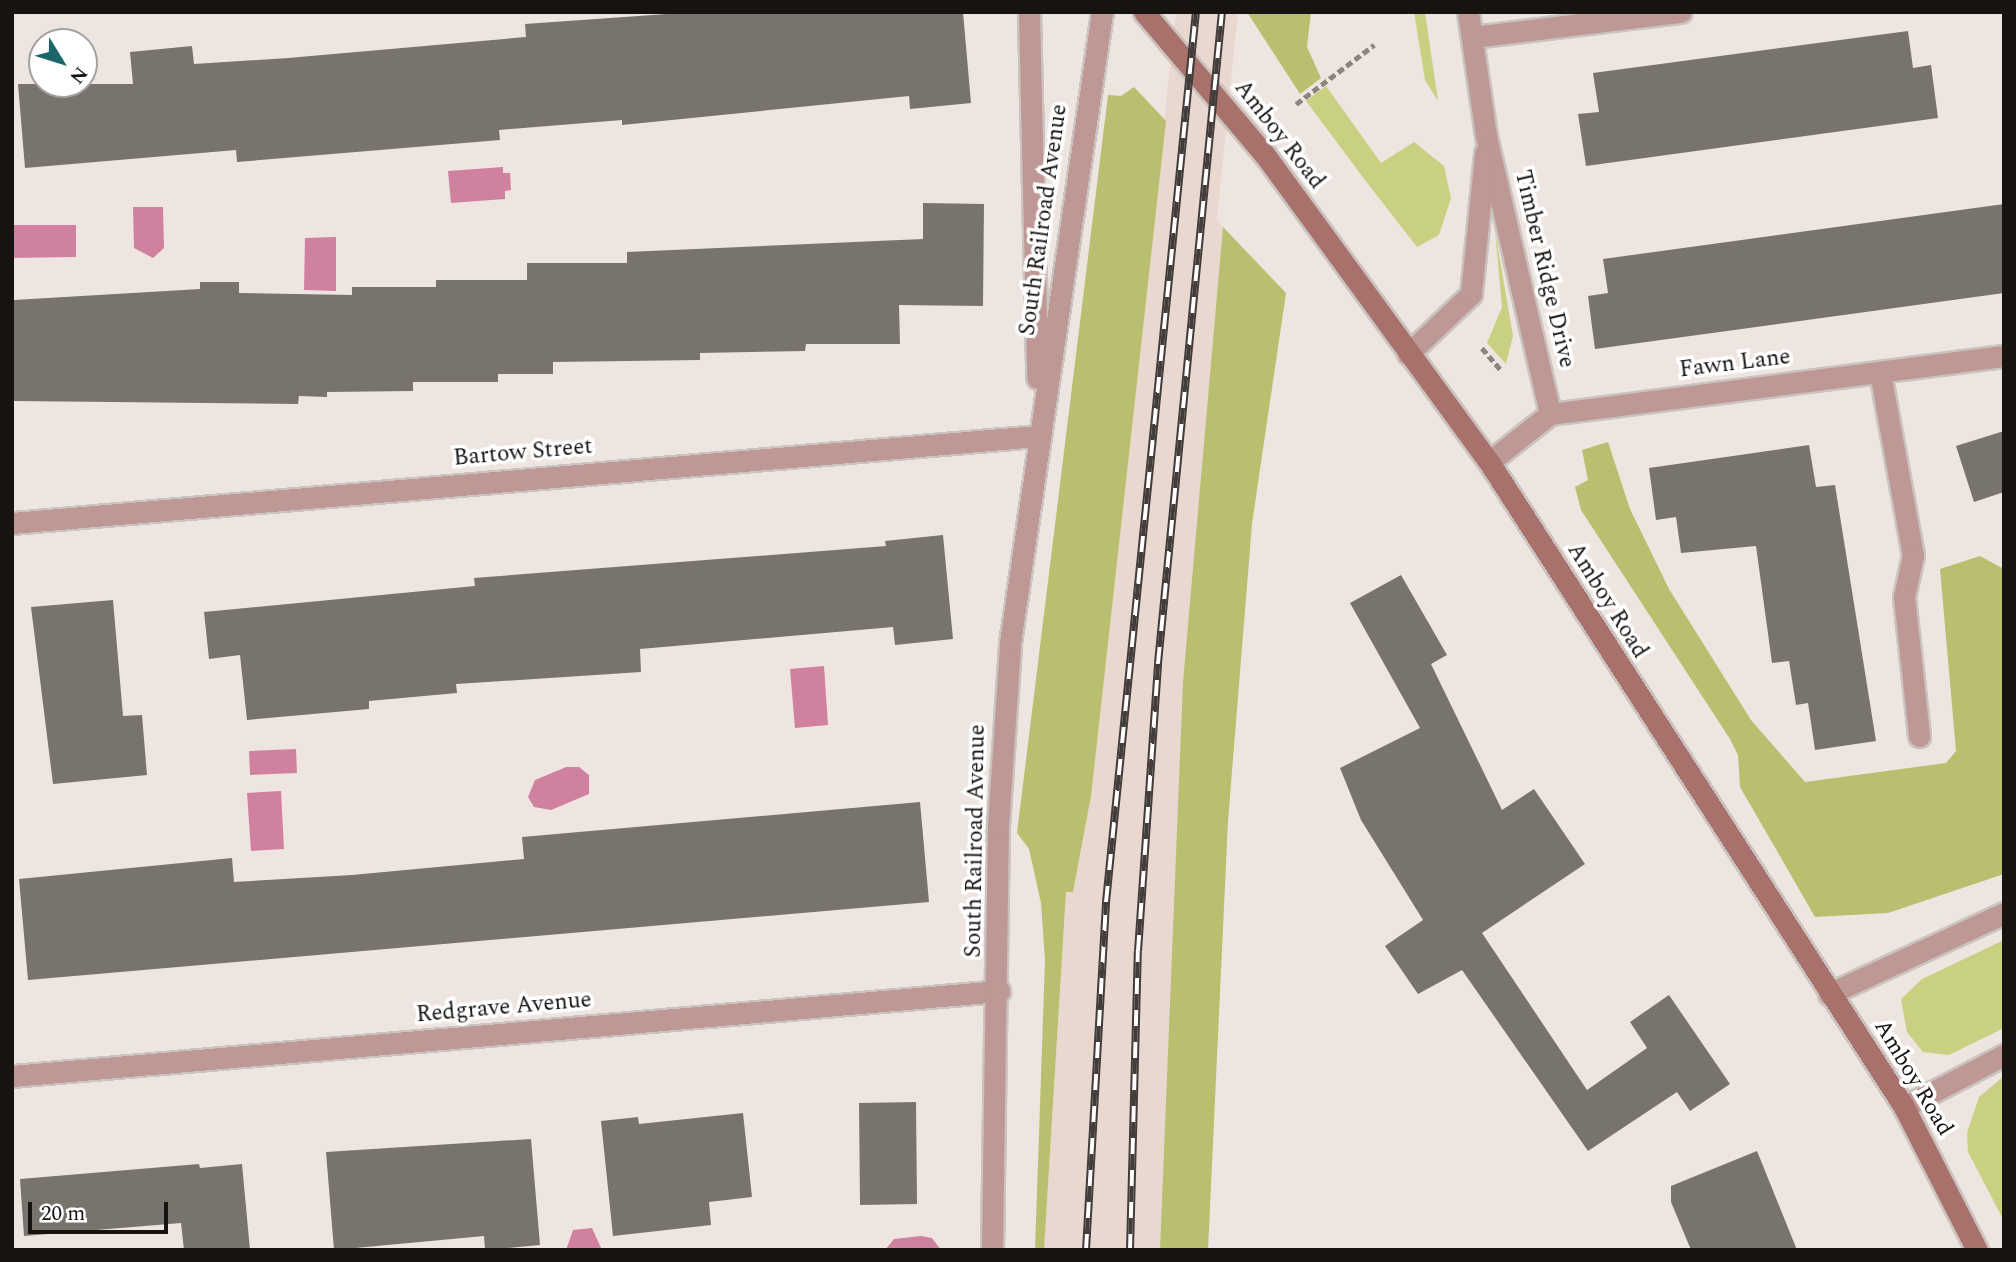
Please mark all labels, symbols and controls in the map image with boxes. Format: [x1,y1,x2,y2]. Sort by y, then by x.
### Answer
north arrow [28,28,98,98]
text: N [62,60,95,90]
street label: Amboy Road [1228,75,1330,195]
street label: South Railroad Avenue [1014,103,1074,337]
street label: Timber Ridge Drive [1508,167,1580,371]
street label: Fawn Lane [1678,343,1792,385]
street label: Bartow Street [452,433,594,473]
street label: Amboy Road [1561,538,1653,664]
street label: South Railroad Avenue [960,724,992,958]
street label: Redgrave Avenue [415,987,593,1029]
street label: Amboy Road [1867,1015,1959,1141]
scale bar [32,1188,172,1232]
text: 20 m [41,1198,85,1230]

